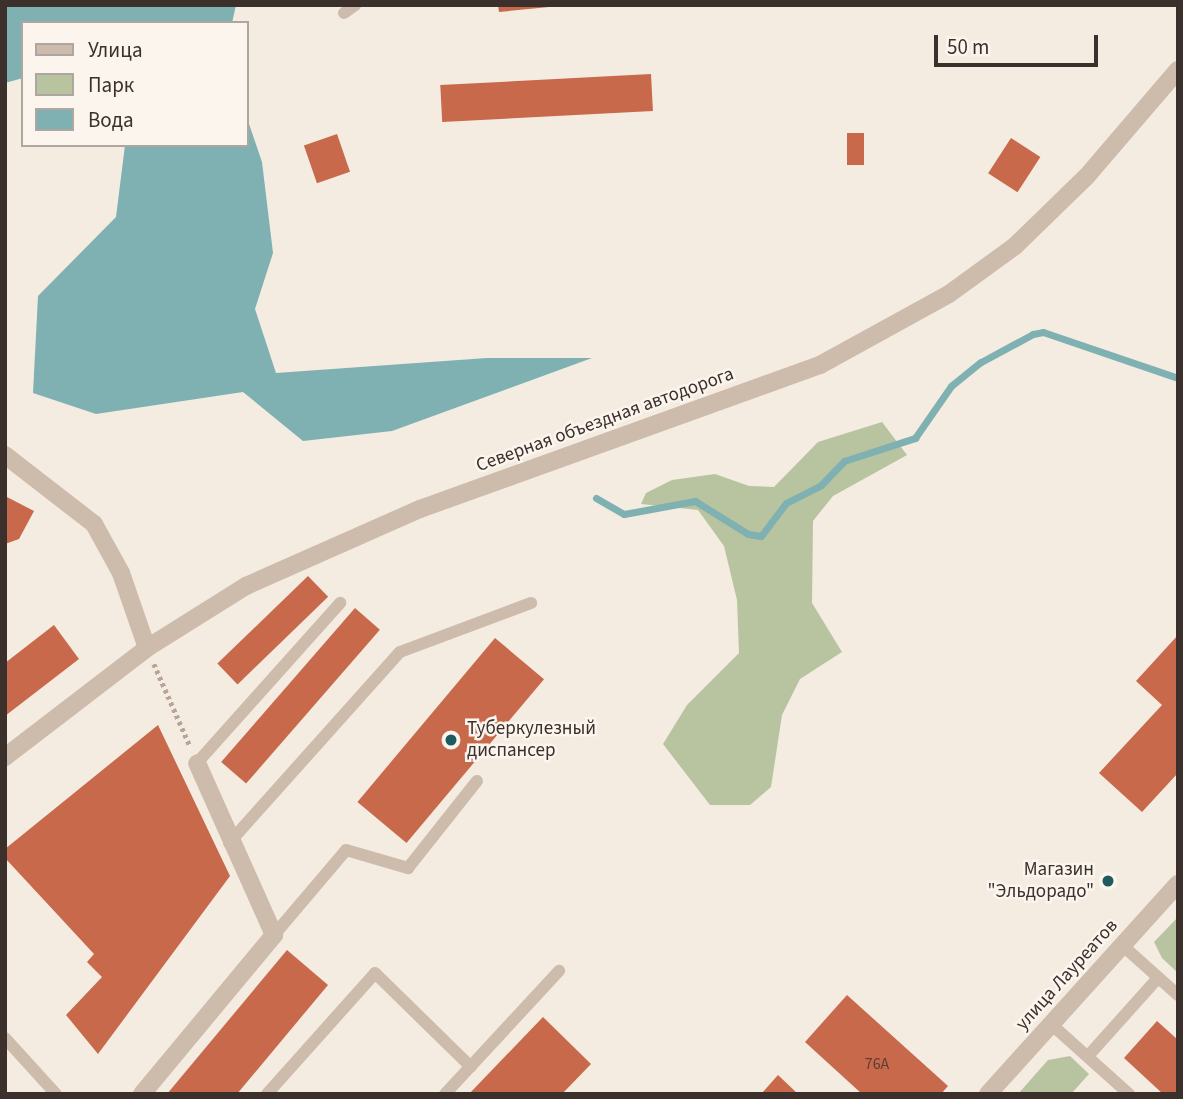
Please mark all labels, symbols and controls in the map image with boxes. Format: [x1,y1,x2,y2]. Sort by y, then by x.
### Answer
legend [21,21,248,147]
scale bar [938,21,1102,65]
text: 50 m [947,32,989,62]
text: Улица [88,35,143,65]
text: Парк [88,70,134,100]
text: Вода [88,105,134,135]
street label: Северная объездная автодорога [473,363,737,477]
place label: Туберкулезный диспансер [467,718,596,762]
marker: Туберкулезный диспансер [441,730,461,750]
place label: Магазин "Эльдорадо" [988,859,1094,903]
marker: Магазин "Эльдорадо" [1100,873,1116,889]
street label: улица Лауреатов [1011,915,1123,1035]
house number: 76А [865,1054,889,1074]

